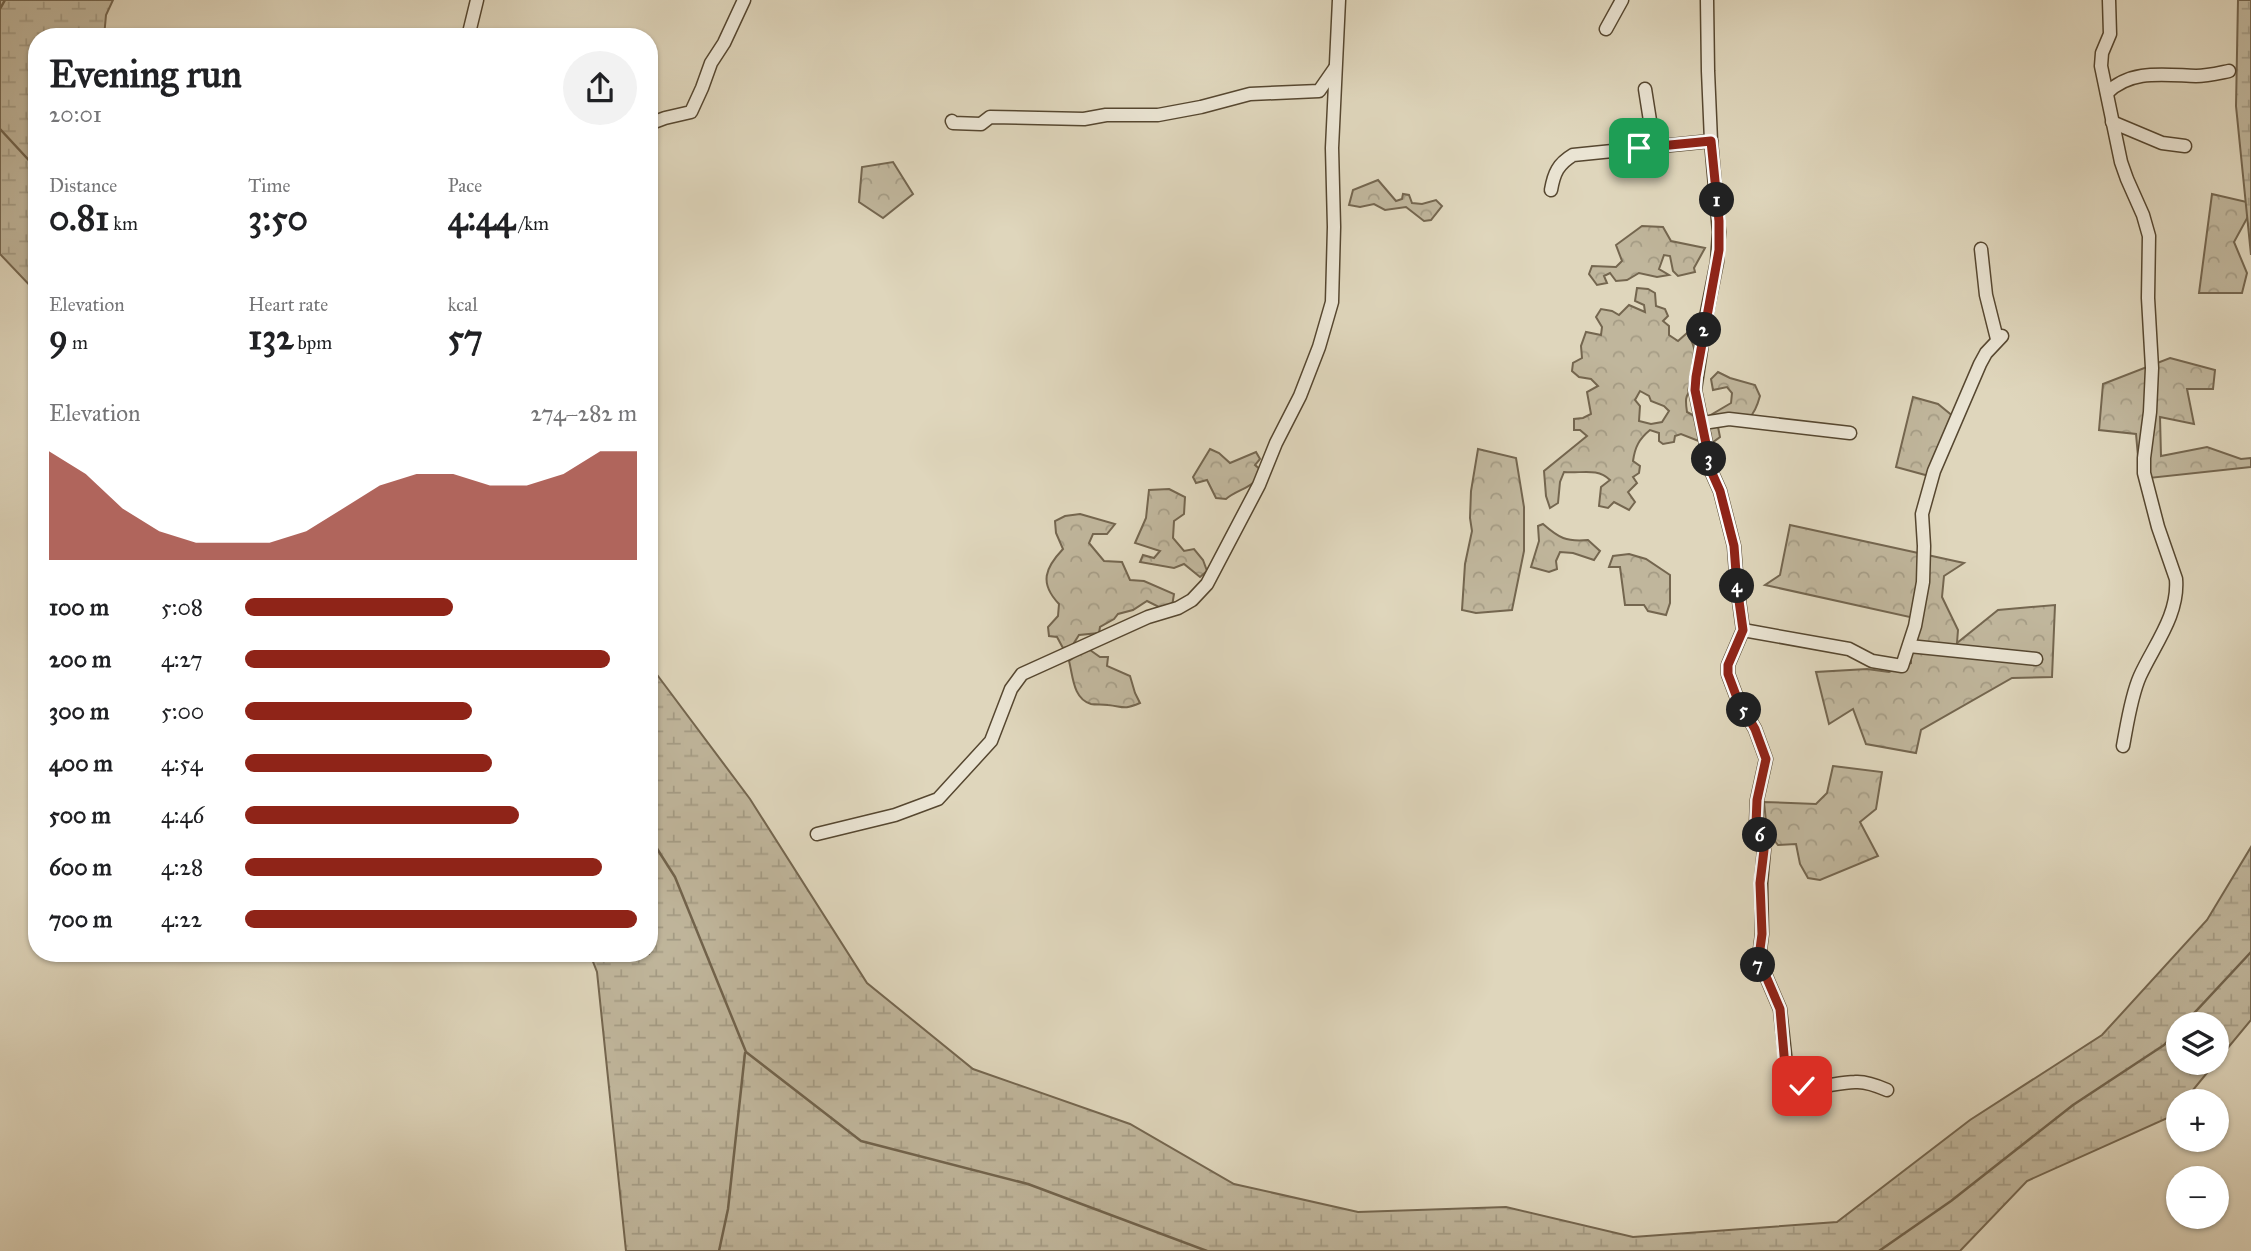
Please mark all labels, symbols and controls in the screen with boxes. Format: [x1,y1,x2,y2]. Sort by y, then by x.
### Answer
text: Evening run [49,51,242,97]
button: share [563,51,637,125]
text: 20:01 [49,100,102,128]
pin [1609,118,1669,178]
icon: arrive [1620,129,1658,167]
text: Distance [49,174,117,197]
text: Time [248,174,290,197]
text: Pace [448,174,482,197]
pin: 1 [1700,182,1734,218]
text: 1 [1713,188,1720,211]
text: 0.81 [49,197,109,240]
text: 3:50 [248,197,308,240]
text: 4:44 [448,197,515,240]
text: km [109,212,138,235]
text: /km [515,212,549,235]
text: Elevation [49,293,124,316]
text: Heart rate [248,293,328,316]
text: kcal [448,293,478,316]
pin: 2 [1686,312,1722,348]
text: 9 [49,316,68,359]
text: 132 [248,316,293,359]
text: 57 [448,316,483,359]
text: 2 [1699,318,1708,341]
text: m [68,331,88,354]
text: bpm [293,331,332,354]
text: Elevation [49,399,140,427]
text: 274–282 m [530,399,637,427]
pin: 3 [1692,442,1726,476]
text: 3 [1705,447,1712,470]
pin: 4 [1720,568,1754,604]
text: 4 [1731,574,1742,597]
text: 100 m [49,593,109,621]
text: 5:08 [161,593,203,621]
text: 200 m [49,645,111,673]
text: 4:27 [161,645,203,673]
pin: 5 [1726,692,1762,728]
text: 300 m [49,697,109,725]
text: 5:00 [161,697,204,725]
text: 5 [1739,698,1748,721]
text: 400 m [49,749,113,777]
text: 4:54 [161,749,203,777]
text: 500 m [49,801,111,829]
text: 4:46 [161,801,204,829]
pin: 6 [1742,818,1778,852]
text: 6 [1755,823,1764,846]
text: 600 m [49,853,112,881]
text: 4:28 [161,853,203,881]
text: 700 m [49,905,112,933]
text: 4:22 [161,905,202,933]
pin: 7 [1740,948,1776,982]
text: 7 [1752,953,1763,976]
map controls [2166,1012,2229,1229]
button: layers [2166,1012,2229,1075]
pin [1772,1056,1832,1116]
icon: check [1783,1067,1821,1105]
button: + [2166,1089,2229,1152]
button: − [2166,1166,2229,1229]

